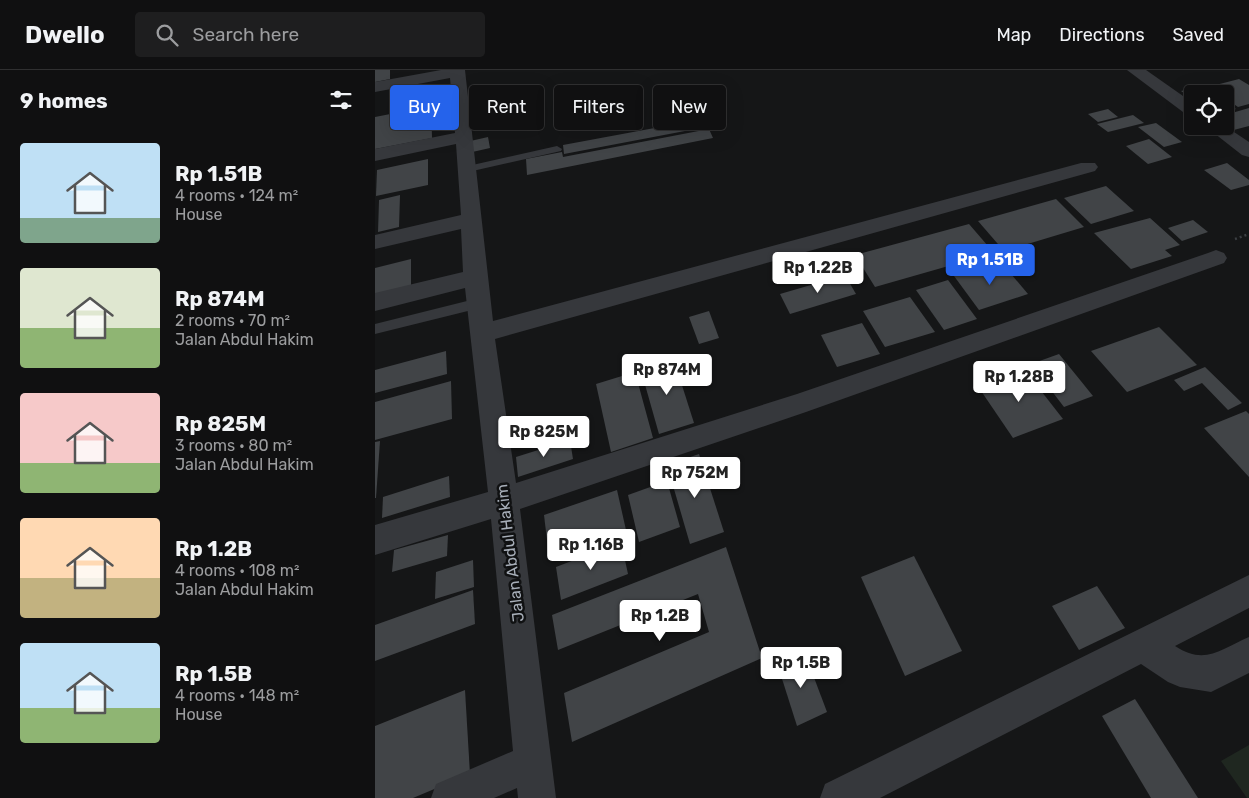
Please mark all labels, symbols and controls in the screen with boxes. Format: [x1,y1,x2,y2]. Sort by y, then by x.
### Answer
search box [135,12,485,57]
text: Dwello [25,21,105,49]
icon: search [153,21,181,49]
text: Search here [193,23,299,46]
text: Map [996,24,1031,46]
text: Directions [1059,24,1145,46]
text: Saved [1173,24,1224,46]
chip: Buy [390,85,459,130]
chip: Rent [469,85,544,130]
chip: Filters [554,85,643,130]
chip: New [653,85,726,130]
map controls [1184,85,1234,135]
button: locate [1184,85,1234,135]
icon: filters [327,86,355,114]
text: 9 homes [20,88,108,113]
text: Rp 1.51B [175,161,262,186]
icon: home [60,163,120,223]
text: 4 rooms · 124 m² [175,186,298,205]
text: House [175,205,222,224]
pin: Rp 1.51B [938,244,1042,286]
text: Rp 1.51B [957,250,1023,269]
pin: Rp 1.22B [766,252,870,294]
text: Rp 1.22B [783,258,853,277]
text: Rp 874M [175,286,265,311]
icon: home [60,288,120,348]
text: 2 rooms · 70 m² [175,311,290,330]
text: Jalan Abdul Hakim [175,330,314,349]
pin: Rp 874M [621,354,713,396]
text: Rp 874M [633,360,701,379]
pin: Rp 1.28B [967,360,1071,403]
text: Rp 1.28B [984,367,1054,386]
text: Rp 825M [175,411,266,436]
icon: home [60,413,120,473]
pin: Rp 825M [498,416,590,458]
text: Rp 825M [509,422,579,441]
text: 3 rooms · 80 m² [175,436,292,455]
text: Jalan Abdul Hakim [175,455,314,474]
pin: Rp 752M [649,456,741,499]
text: Rp 752M [661,463,729,482]
street label: Jalan Abdul Hakim [492,483,528,623]
pin: Rp 1.16B [539,528,643,571]
text: Rp 1.16B [558,535,624,554]
text: Rp 1.2B [175,536,252,561]
icon: home [60,538,120,598]
text: 4 rooms · 108 m² [175,561,299,580]
text: Jalan Abdul Hakim [175,580,314,599]
pin: Rp 1.2B [614,600,706,642]
text: Rp 1.2B [631,606,689,625]
pin: Rp 1.5B [755,646,847,689]
text: Rp 1.5B [772,653,830,672]
text: Rp 1.5B [175,661,252,686]
icon: home [60,663,120,723]
text: 4 rooms · 148 m² [175,686,299,705]
text: House [175,705,222,724]

